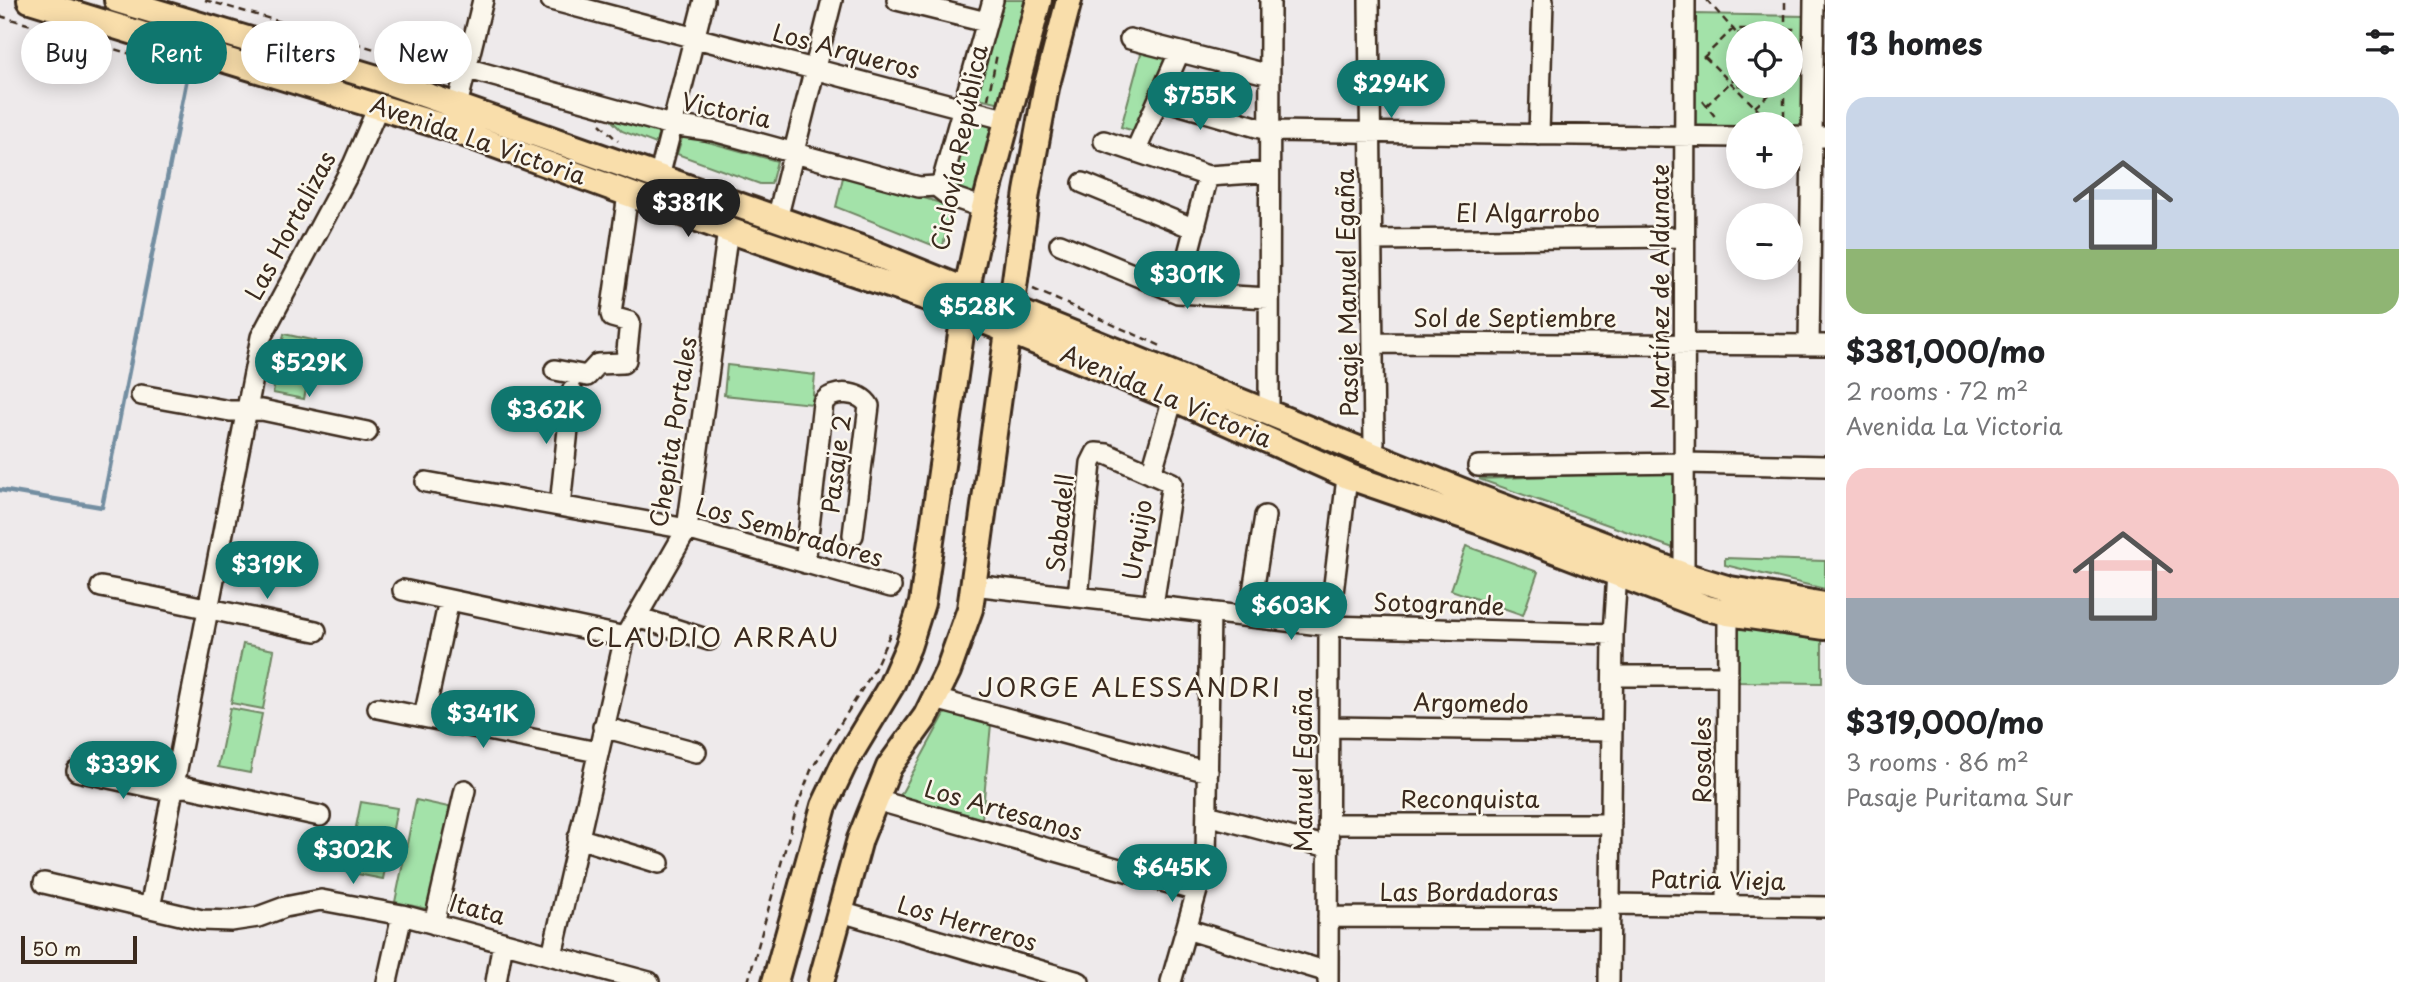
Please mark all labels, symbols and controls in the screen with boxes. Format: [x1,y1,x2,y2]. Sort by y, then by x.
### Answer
street label: Los Arqueros [769,13,924,87]
text: 13 homes [1846,20,1983,65]
chip: Buy [21,21,112,84]
chip: Rent [126,21,227,84]
chip: Filters [241,21,360,84]
chip: New [374,21,472,84]
map controls [1726,21,1803,280]
button: locate [1726,21,1803,98]
icon: filters [2361,23,2399,61]
street label: Ciclovía República [920,42,996,254]
pin: $294K [1342,60,1440,120]
text: $294K [1353,65,1429,100]
pin: $755K [1151,72,1249,132]
text: $755K [1164,77,1236,112]
street label: Victoria [678,82,775,136]
street label: Avenida La Victoria [366,85,592,193]
button: + [1726,112,1803,189]
icon: home [2060,142,2186,268]
street label: Las Hortalizas [235,144,344,306]
street label: Martínez de Aldunate [1641,164,1677,410]
street label: Pasaje Manuel Egaña [1326,169,1366,417]
pin: $381K [639,180,737,239]
text: $381K [652,184,724,219]
street label: El Algarrobo [1456,194,1600,230]
button: − [1726,203,1803,280]
pin: $301K [1138,252,1236,311]
text: $301K [1150,256,1224,291]
pin: $528K [928,284,1026,343]
text: $528K [939,288,1015,323]
street label: Sol de Septiembre [1413,299,1617,335]
text: $381,000/mo [1846,328,2045,373]
street label: Chepita Portales [639,334,705,530]
street label: Avenida La Victoria [1056,334,1278,456]
pin: $529K [260,340,358,399]
text: $529K [271,344,347,379]
text: 2 rooms · 72 m² [1846,373,2028,408]
pin: $362K [497,386,595,446]
text: $362K [507,391,585,426]
text: Avenida La Victoria [1846,408,2063,443]
street label: Pasaje 2 [811,412,859,515]
street label: Sabadell [1036,472,1082,574]
street label: Los Sembradores [692,487,887,575]
street label: Urquijo [1112,497,1160,583]
icon: home [2060,513,2186,639]
pin: $319K [218,542,316,601]
text: $319K [232,546,302,581]
pin: $603K [1242,582,1340,642]
street label: Sotogrande [1373,583,1505,623]
text: $603K [1251,587,1331,622]
district label: CLAUDIO ARRAU [585,617,841,656]
district label: JORGE ALESSANDRI [978,667,1282,706]
street label: Argomedo [1413,683,1529,721]
street label: Manuel Egaña [1284,688,1320,852]
pin: $341K [434,690,532,750]
text: $341K [447,695,519,730]
text: $319,000/mo [1846,699,2044,744]
street label: Rosales [1683,716,1719,804]
pin: $339K [74,742,172,801]
text: 3 rooms · 86 m² [1846,744,2029,779]
text: $339K [86,746,160,781]
street label: Los Artesanos [920,769,1087,849]
text: Pasaje Puritama Sur [1846,779,2073,814]
street label: Reconquista [1401,780,1539,816]
pin: $302K [304,826,402,886]
text: $302K [313,831,393,866]
pin: $645K [1123,844,1221,904]
text: $645K [1133,849,1211,884]
street label: Patria Vieja [1650,860,1786,898]
street label: Las Bordadoras [1380,873,1558,909]
street label: Itata [446,883,509,933]
street label: Los Herreros [894,885,1042,959]
scale bar [21,933,136,965]
text: 50 m [32,934,81,962]

